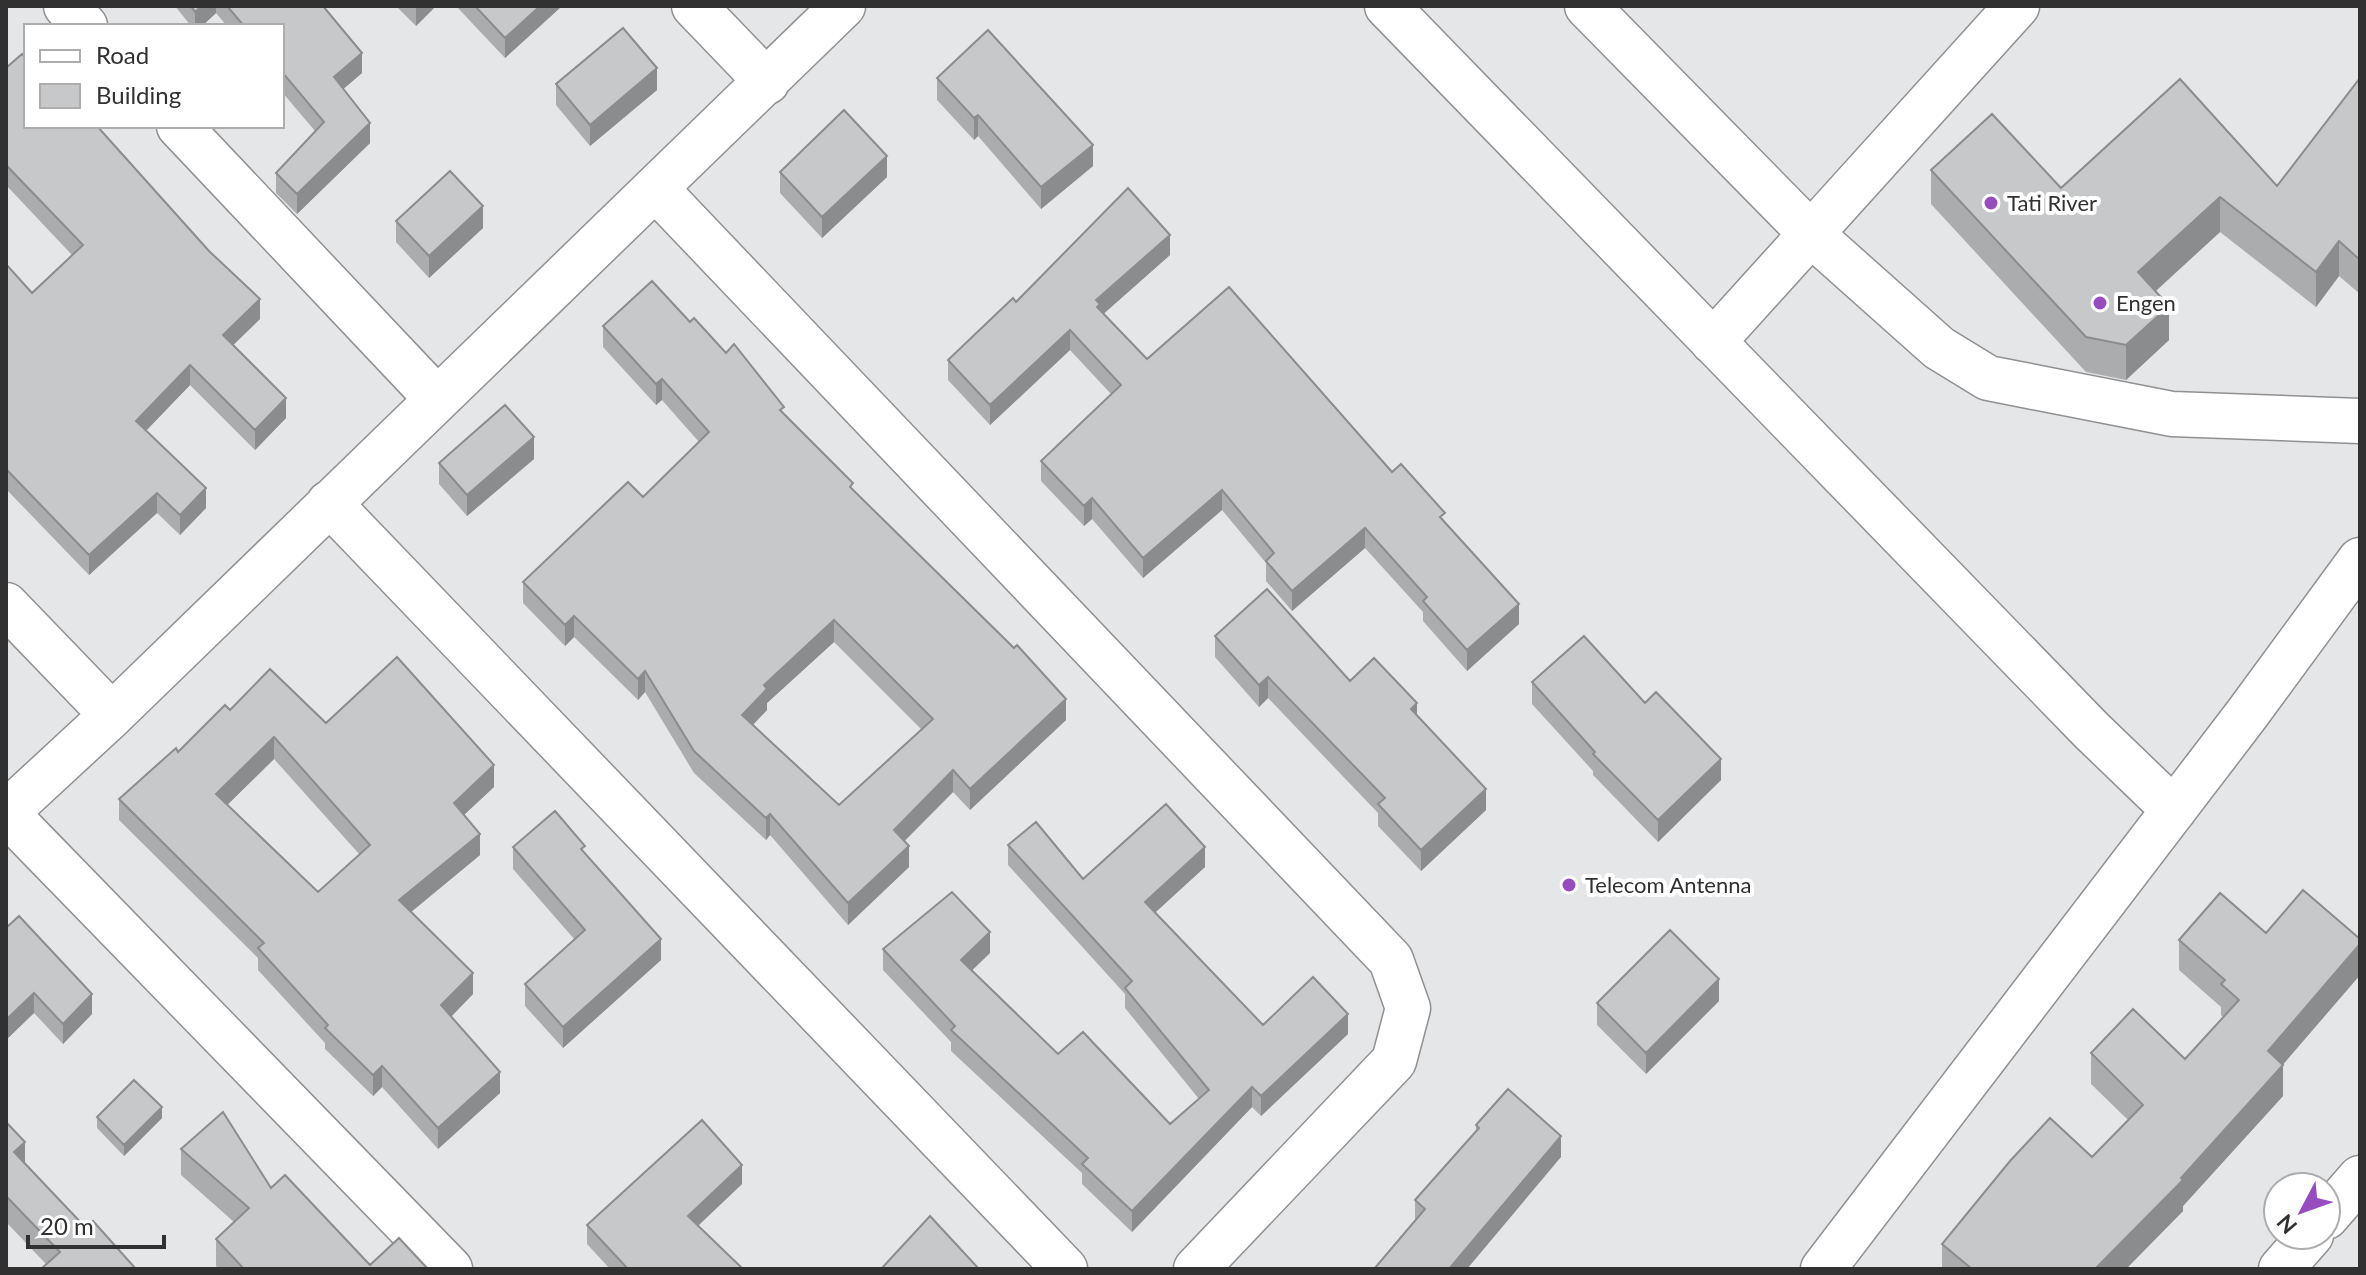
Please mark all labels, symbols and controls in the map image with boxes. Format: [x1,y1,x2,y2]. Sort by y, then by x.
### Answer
legend [24,24,284,128]
text: Road [96,40,149,69]
text: Building [96,80,181,109]
place label: Tati River [2007,189,2097,216]
marker: Tati River [1982,194,2000,212]
place label: Engen [2116,289,2176,316]
marker: Engen [2091,294,2109,312]
place label: Telecom Antenna [1585,871,1751,898]
marker: Telecom Antenna [1560,876,1578,894]
north arrow [2262,1171,2342,1251]
scale bar [28,1199,164,1249]
text: N [2271,1209,2302,1240]
text: 20 m [40,1211,94,1240]

